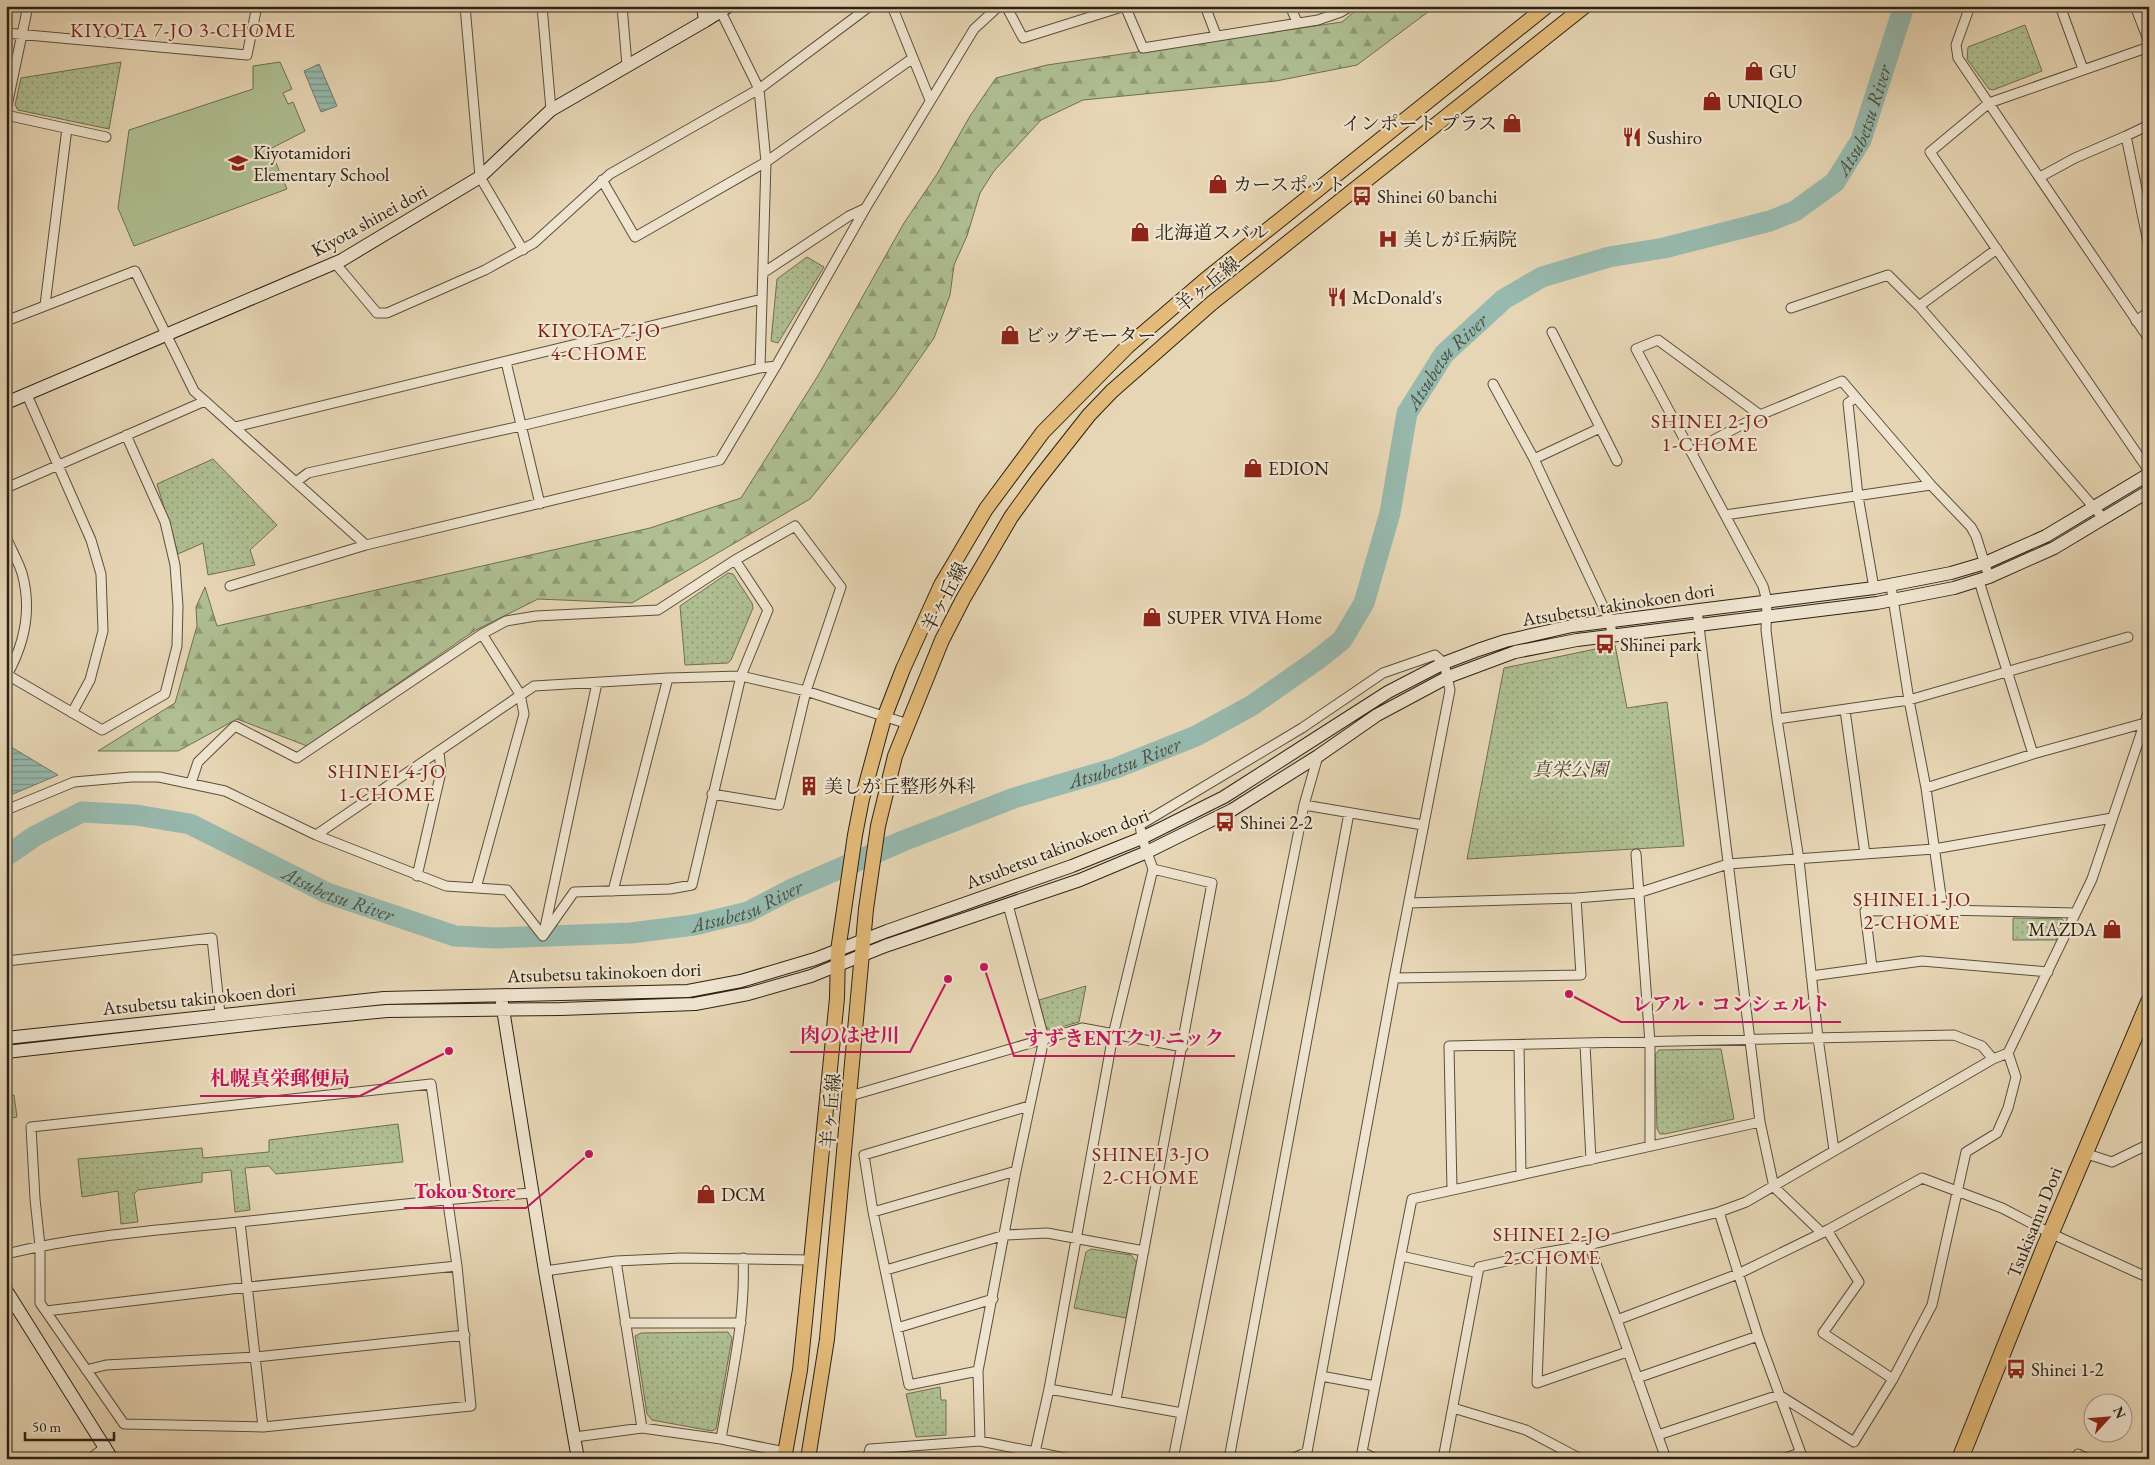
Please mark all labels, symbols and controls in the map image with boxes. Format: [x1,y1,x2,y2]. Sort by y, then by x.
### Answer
district label: KIYOTA 7-JO 3-CHOME [70,17,296,43]
place label: GU [1769,59,1797,84]
shop icon: GU [1743,60,1765,82]
water label: Atsubetsu River [1828,60,1898,182]
place label: UNIQLO [1727,89,1803,114]
shop icon: UNIQLO [1701,90,1723,112]
place label: インポート プラス [1342,111,1497,136]
shop icon: インポート プラス [1501,112,1523,134]
place label: Sushiro [1647,125,1702,150]
restaurant icon: Sushiro [1621,126,1643,148]
place label: Kiyotamidori Elementary School [253,140,390,187]
school or university icon: Kiyotamidori Elementary School [227,152,249,174]
place label: カースポット [1233,172,1346,197]
shop icon: カースポット [1207,173,1229,195]
street label: Kiyota shinei dori [307,178,432,263]
place label: Shinei 60 banchi [1377,184,1498,209]
bus stop icon: Shinei 60 banchi [1351,185,1373,207]
place label: 北海道スバル [1155,220,1269,245]
shop icon: 北海道スバル [1129,221,1151,243]
place label: 美しが丘病院 [1403,227,1517,252]
hospital icon: 美しが丘病院 [1377,228,1399,250]
street label: 羊ヶ丘線 [1170,251,1245,318]
place label: McDonald's [1352,285,1442,310]
restaurant icon: McDonald's [1326,286,1348,308]
water label: Atsubetsu River [1398,307,1494,416]
district label: KIYOTA 7-JO 4-CHOME [537,317,661,366]
place label: ビッグモーター [1025,323,1156,348]
shop icon: ビッグモーター [999,324,1021,346]
district label: SHINEI 2-JO 1-CHOME [1651,408,1769,457]
place label: EDION [1268,456,1329,481]
shop icon: EDION [1242,457,1264,479]
street label: 羊ヶ丘線 [916,558,973,637]
street label: Atsubetsu takinokoen dori [1519,577,1716,632]
place label: SUPER VIVA Home [1167,605,1322,630]
shop icon: SUPER VIVA Home [1141,606,1163,628]
place label: Shinei park [1620,632,1703,657]
bus stop icon: Shinei park [1594,633,1616,655]
water label: Atsubetsu River [1063,730,1186,795]
park label: 真栄公園 [1532,757,1611,782]
district label: SHINEI 4-JO 1-CHOME [328,758,446,807]
place label: 美しが丘整形外科 [824,774,976,799]
building icon: 美しが丘整形外科 [798,775,820,797]
street label: Atsubetsu takinokoen dori [961,802,1153,895]
place label: Shinei 2-2 [1240,810,1313,835]
bus stop icon: Shinei 2-2 [1214,811,1236,833]
water label: Atsubetsu River [276,859,399,928]
water label: Atsubetsu River [686,873,808,939]
district label: SHINEI 1-JO 2-CHOME [1853,886,1971,935]
place label: MAZDA [2028,917,2098,942]
shop icon: MAZDA [2101,918,2123,940]
street label: Atsubetsu takinokoen dori [506,957,702,988]
street label: Atsubetsu takinokoen dori [100,976,297,1021]
callout: レアル・コンシェルト [1621,987,1841,1022]
text: レアル・コンシェルト [1632,991,1830,1017]
callout: 肉のはせ川 [790,1017,910,1052]
callout: すずきENTクリニック [1014,1021,1235,1056]
text: 肉のはせ川 [800,1022,900,1048]
text: すずきENTクリニック [1024,1025,1224,1051]
callout: 札幌真栄郵便局 [200,1061,360,1096]
text: 札幌真栄郵便局 [210,1065,350,1091]
street label: 羊ヶ丘線 [815,1072,846,1150]
district label: SHINEI 3-JO 2-CHOME [1092,1141,1210,1190]
street label: Tsukisamu Dori [2001,1163,2068,1281]
callout: Tokou Store [404,1173,526,1208]
text: Tokou Store [414,1178,516,1204]
place label: DCM [721,1182,766,1207]
shop icon: DCM [695,1183,717,1205]
district label: SHINEI 2-JO 2-CHOME [1493,1221,1611,1270]
place label: Shinei 1-2 [2031,1357,2104,1382]
bus stop icon: Shinei 1-2 [2005,1358,2027,1380]
north arrow [2082,1392,2132,1442]
text: N [2109,1403,2131,1422]
scale bar [25,1410,114,1442]
text: 50 m [32,1417,61,1436]

